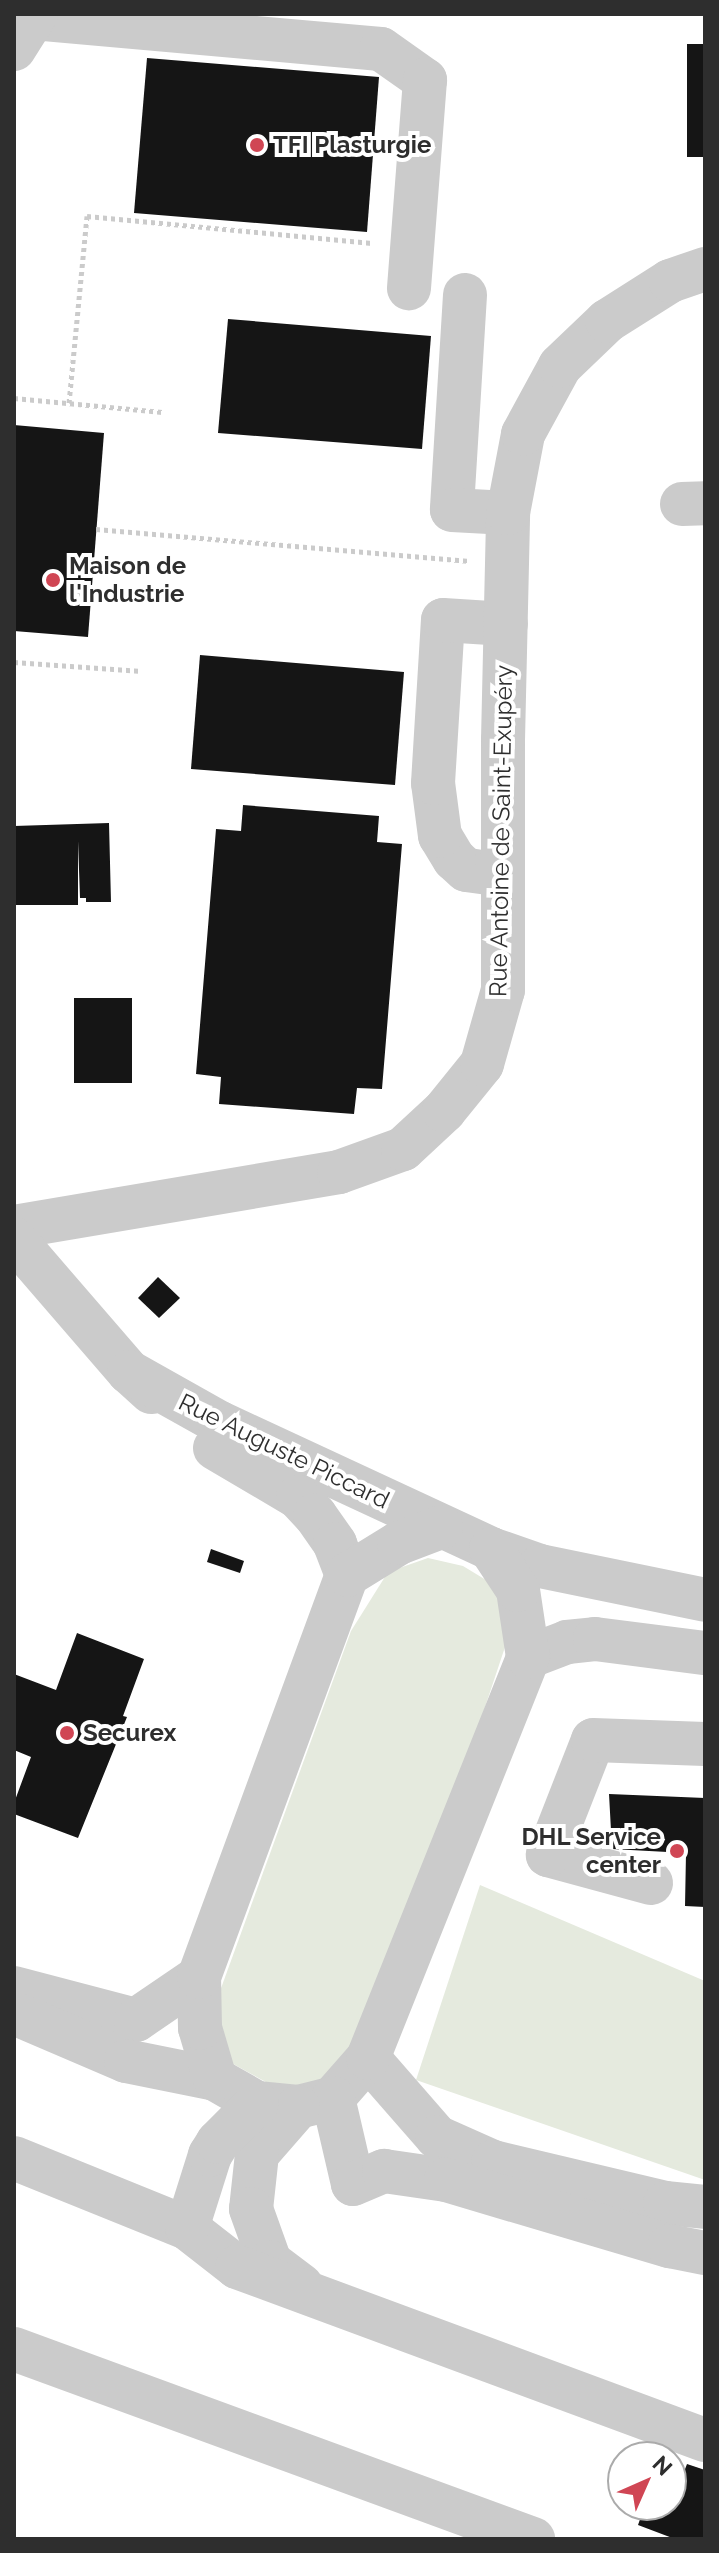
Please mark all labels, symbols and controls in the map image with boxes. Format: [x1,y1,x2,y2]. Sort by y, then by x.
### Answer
place label: TFI Plasturgie [273,131,431,159]
marker: TFI Plasturgie [248,136,266,154]
place label: Maison de l'Industrie [69,552,186,608]
marker: Maison de l'Industrie [44,571,62,589]
street label: Rue Antoine de Saint-Exupéry [484,664,518,998]
street label: Rue Auguste Piccard [174,1387,394,1515]
place label: Securex [83,1719,176,1747]
marker: Securex [58,1724,76,1742]
place label: DHL Service center [521,1823,661,1879]
marker: DHL Service center [668,1842,686,1860]
north arrow [607,2441,687,2521]
text: N [647,2450,678,2481]

